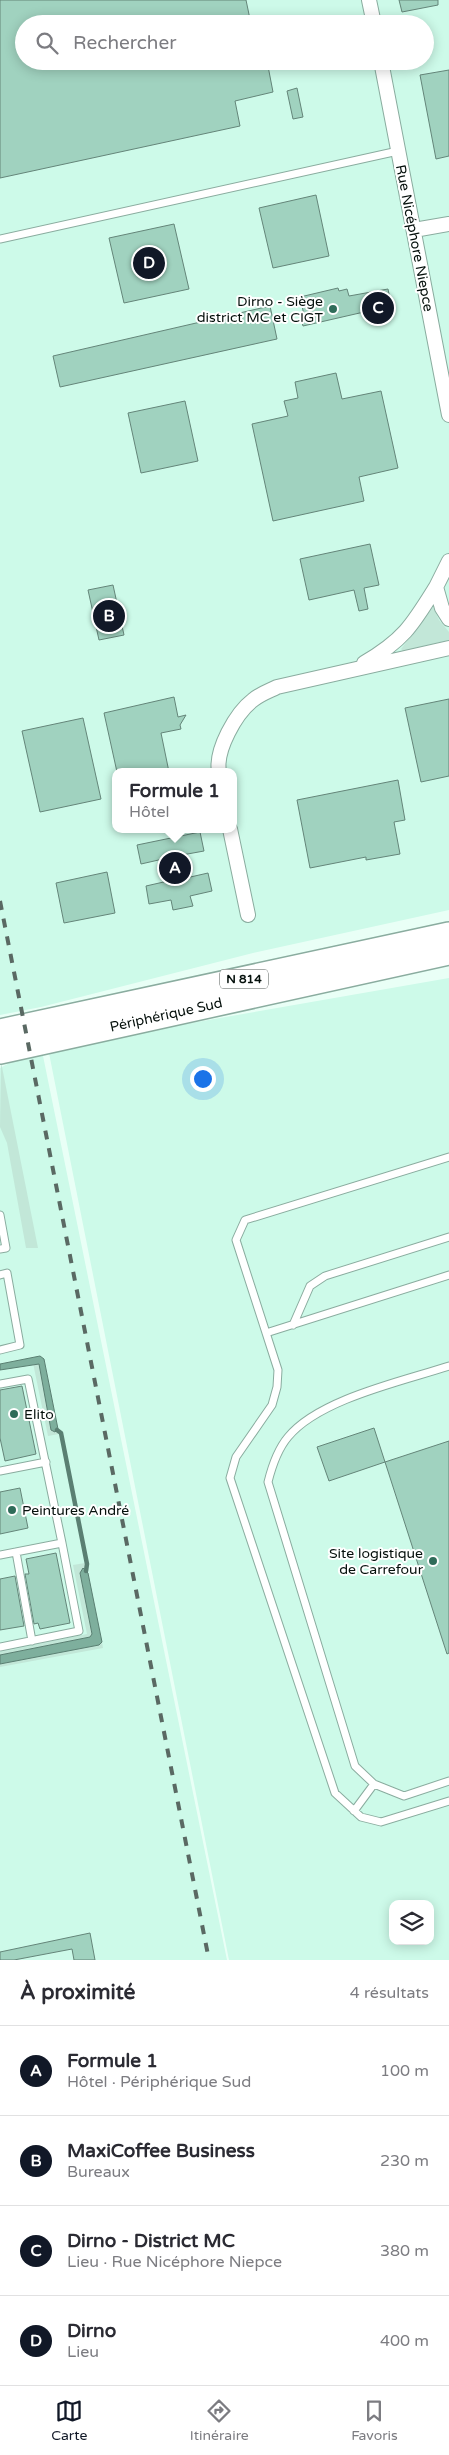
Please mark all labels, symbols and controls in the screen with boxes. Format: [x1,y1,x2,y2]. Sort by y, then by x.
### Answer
search box [15,15,434,70]
icon: search [33,29,61,57]
text: Rechercher [73,32,176,54]
street label: Rue Nicéphore Niepce [392,163,437,313]
pin: D [133,244,165,282]
pin: C [362,289,394,327]
place label: Dirno - Siège district MC et CIGT [197,293,323,326]
marker: Dirno - Siège district MC et CIGT [327,303,339,315]
pin: B [93,597,125,635]
popup [112,768,237,833]
text: Formule 1 [129,780,220,802]
text: Hôtel [129,802,170,822]
pin: A [159,849,191,887]
road number: N 814 [220,970,268,989]
street label: Périphérique Sud [108,994,224,1036]
your location [190,1066,216,1092]
place label: Elito [24,1406,54,1423]
marker: Elito [8,1408,20,1420]
place label: Peintures André [22,1502,129,1519]
marker: Peintures André [6,1504,18,1516]
place label: Site logistique de Carrefour [329,1545,424,1578]
marker: Site logistique de Carrefour [427,1555,439,1567]
map controls [389,1900,434,1945]
button: layers [389,1900,434,1945]
text: À proximité [20,1980,135,2005]
text: 4 résultats [350,1983,429,2003]
text: Formule 1 [67,2050,158,2072]
text: A [30,2061,42,2081]
text: 100 m [380,2061,429,2081]
text: Hôtel · Périphérique Sud [67,2072,251,2092]
text: MaxiCoffee Business [67,2140,255,2162]
text: B [30,2151,42,2171]
text: 230 m [380,2151,429,2171]
text: Bureaux [67,2162,130,2182]
text: Dirno - District MC [67,2230,235,2252]
text: C [30,2241,42,2261]
text: 380 m [380,2241,429,2261]
text: Lieu · Rue Nicéphore Niepce [67,2252,282,2272]
text: Dirno [67,2320,116,2342]
text: D [30,2331,42,2351]
text: 400 m [380,2331,429,2351]
text: Lieu [67,2342,99,2362]
tab: Carte [51,2397,87,2444]
tab: Itinéraire [190,2397,249,2444]
tab: Favoris [351,2397,398,2444]

